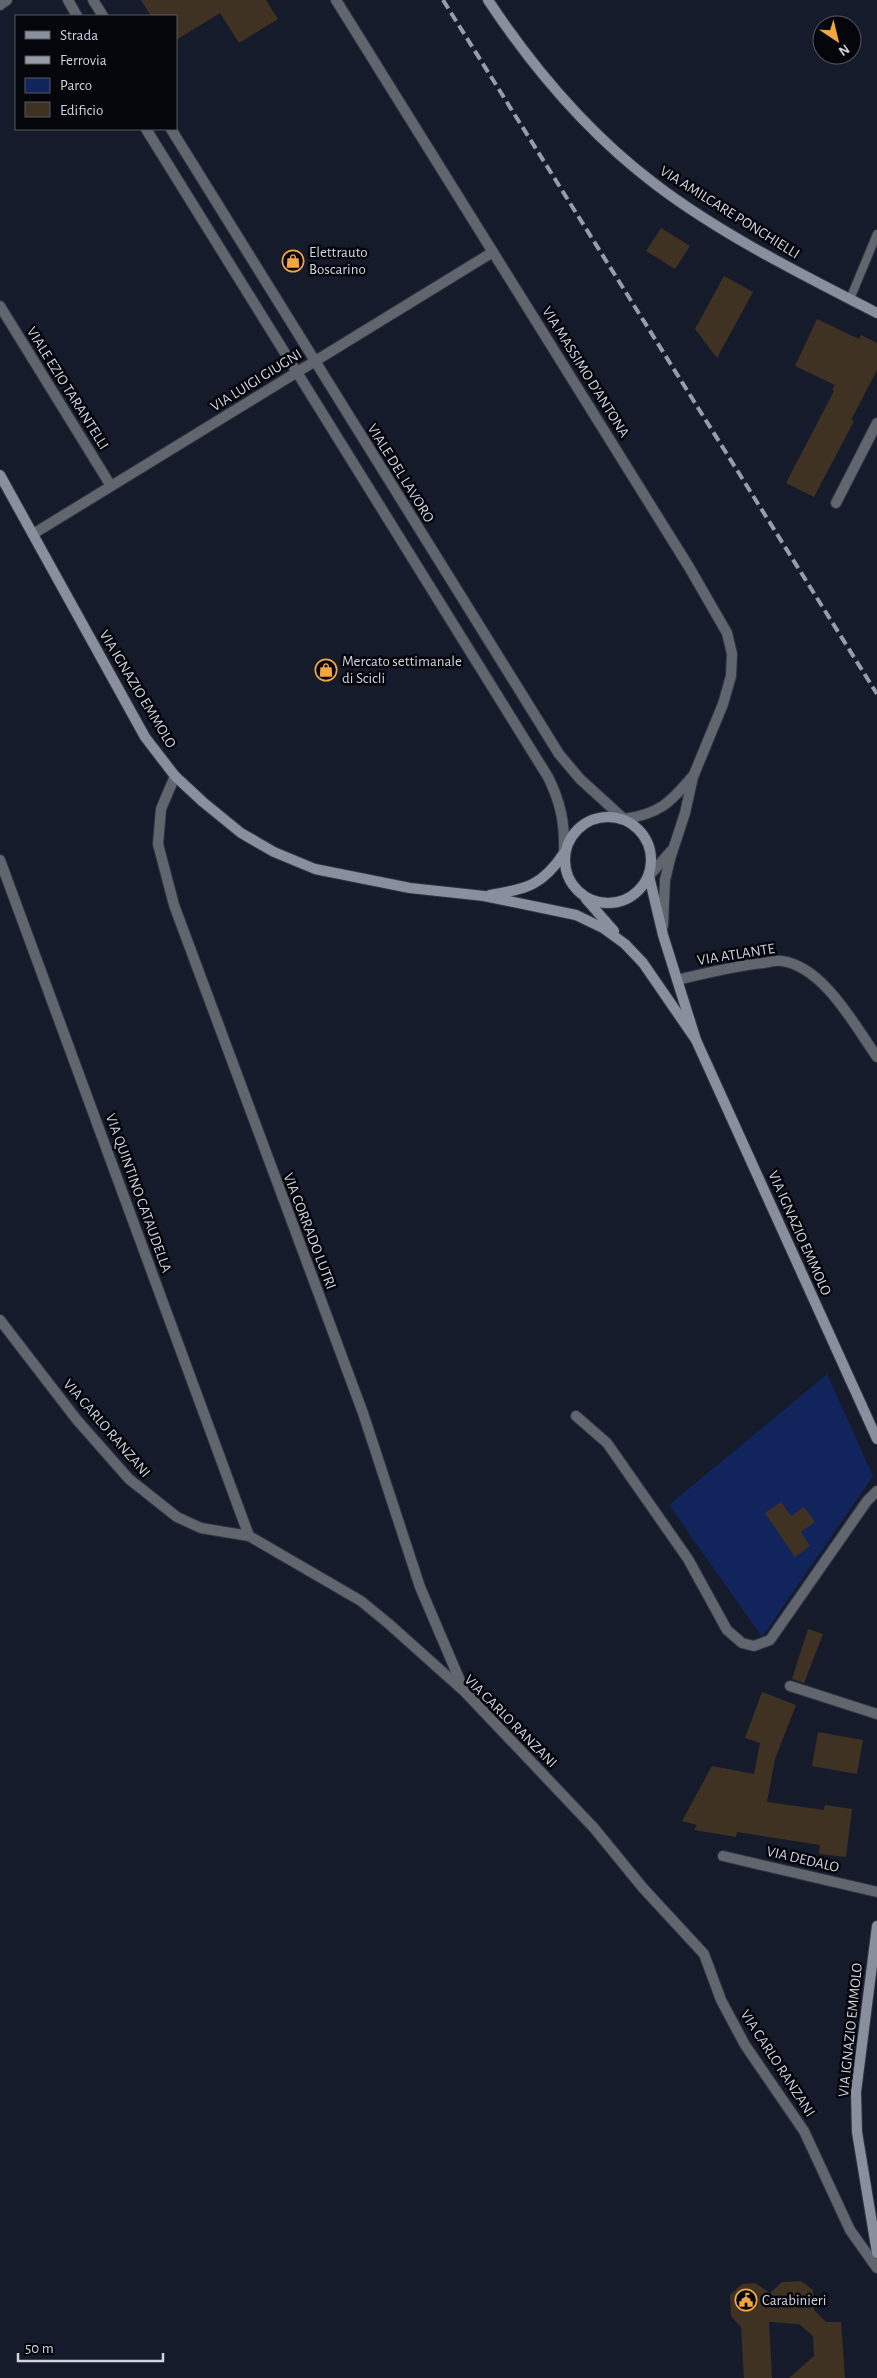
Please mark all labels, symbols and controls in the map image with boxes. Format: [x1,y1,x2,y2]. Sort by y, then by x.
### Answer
legend [15,15,178,130]
north arrow [812,15,862,65]
text: Strada [60,28,98,43]
text: N [836,41,852,58]
text: Ferrovia [60,53,107,68]
text: Parco [60,78,92,93]
text: Edificio [60,103,103,118]
street label: VIA AMILCARE PONCHIELLI [657,163,802,262]
place label: Elettrauto Boscarino [309,245,368,277]
shop icon: Elettrauto Boscarino [281,249,305,273]
street label: VIA MASSIMO D'ANTONA [539,304,632,441]
street label: VIALE EZIO TARANTELLI [24,324,111,452]
street label: VIA LUIGI GIUGNI [208,346,304,414]
street label: VIALE DEL LAVORO [364,421,437,525]
street label: VIA IGNAZIO EMMOLO [96,628,179,751]
place label: Mercato settimanale di Scicli [342,654,462,686]
shop icon: Mercato settimanale di Scicli [314,658,338,682]
street label: VIA ATLANTE [696,941,776,968]
street label: VIA QUINTINO CATAUDELLA [103,1112,174,1275]
street label: VIA IGNAZIO EMMOLO [765,1169,834,1298]
street label: VIA CORRADO LUTRI [280,1171,339,1291]
street label: VIA CARLO RANZANI [60,1377,153,1480]
street label: VIA CARLO RANZANI [461,1672,560,1771]
street label: VIA DEDALO [765,1844,841,1875]
street label: VIA IGNAZIO EMMOLO [836,1962,865,2098]
street label: VIA CARLO RANZANI [737,2007,818,2119]
public building icon: Carabinieri [734,2288,758,2312]
place label: Carabinieri [762,2293,826,2308]
scale bar [18,2330,162,2362]
text: 50 m [25,2341,54,2356]

